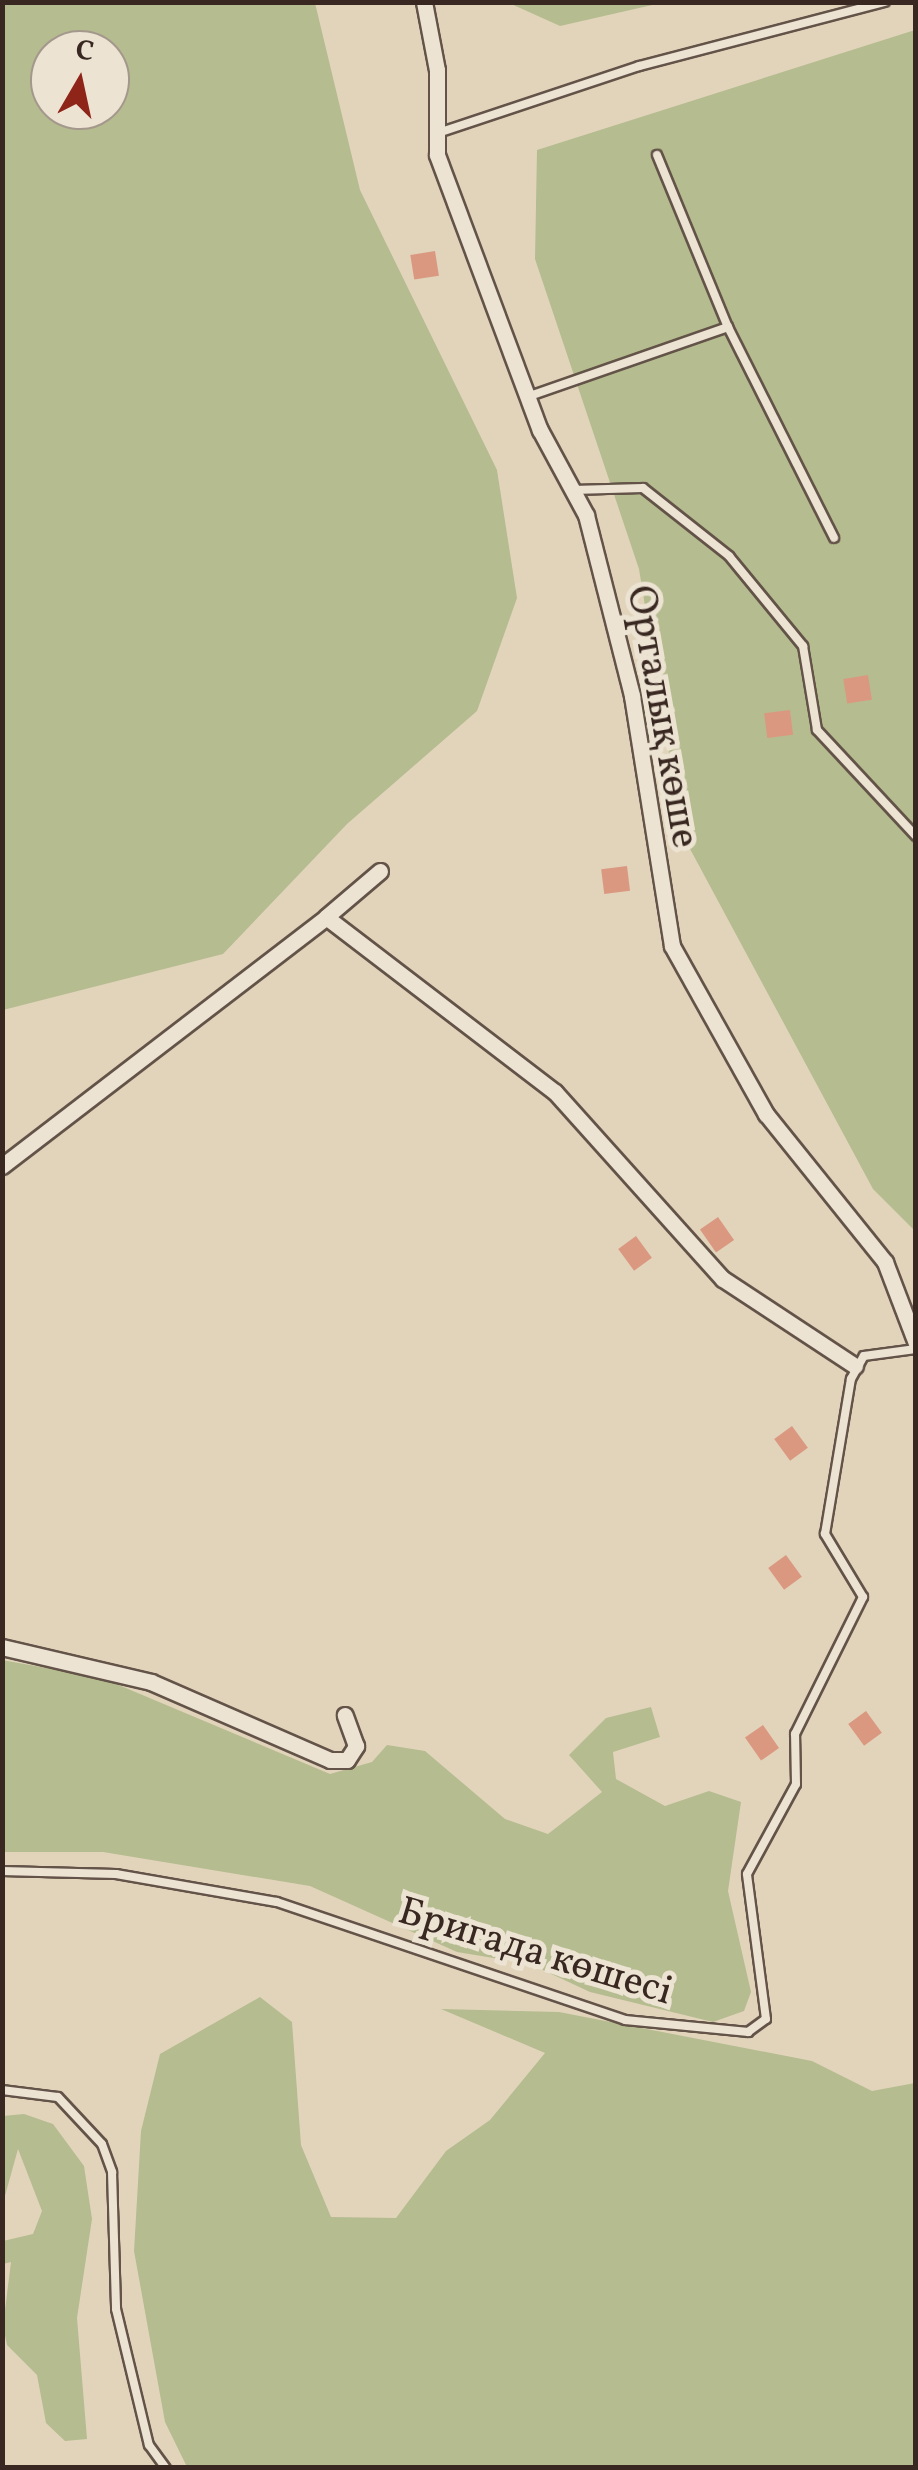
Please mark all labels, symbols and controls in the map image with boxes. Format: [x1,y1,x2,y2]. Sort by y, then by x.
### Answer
north arrow [30,30,130,130]
text: С [73,31,96,73]
street label: Орталық көше [614,582,708,852]
street label: Бригада көшесі [392,1889,678,2017]

